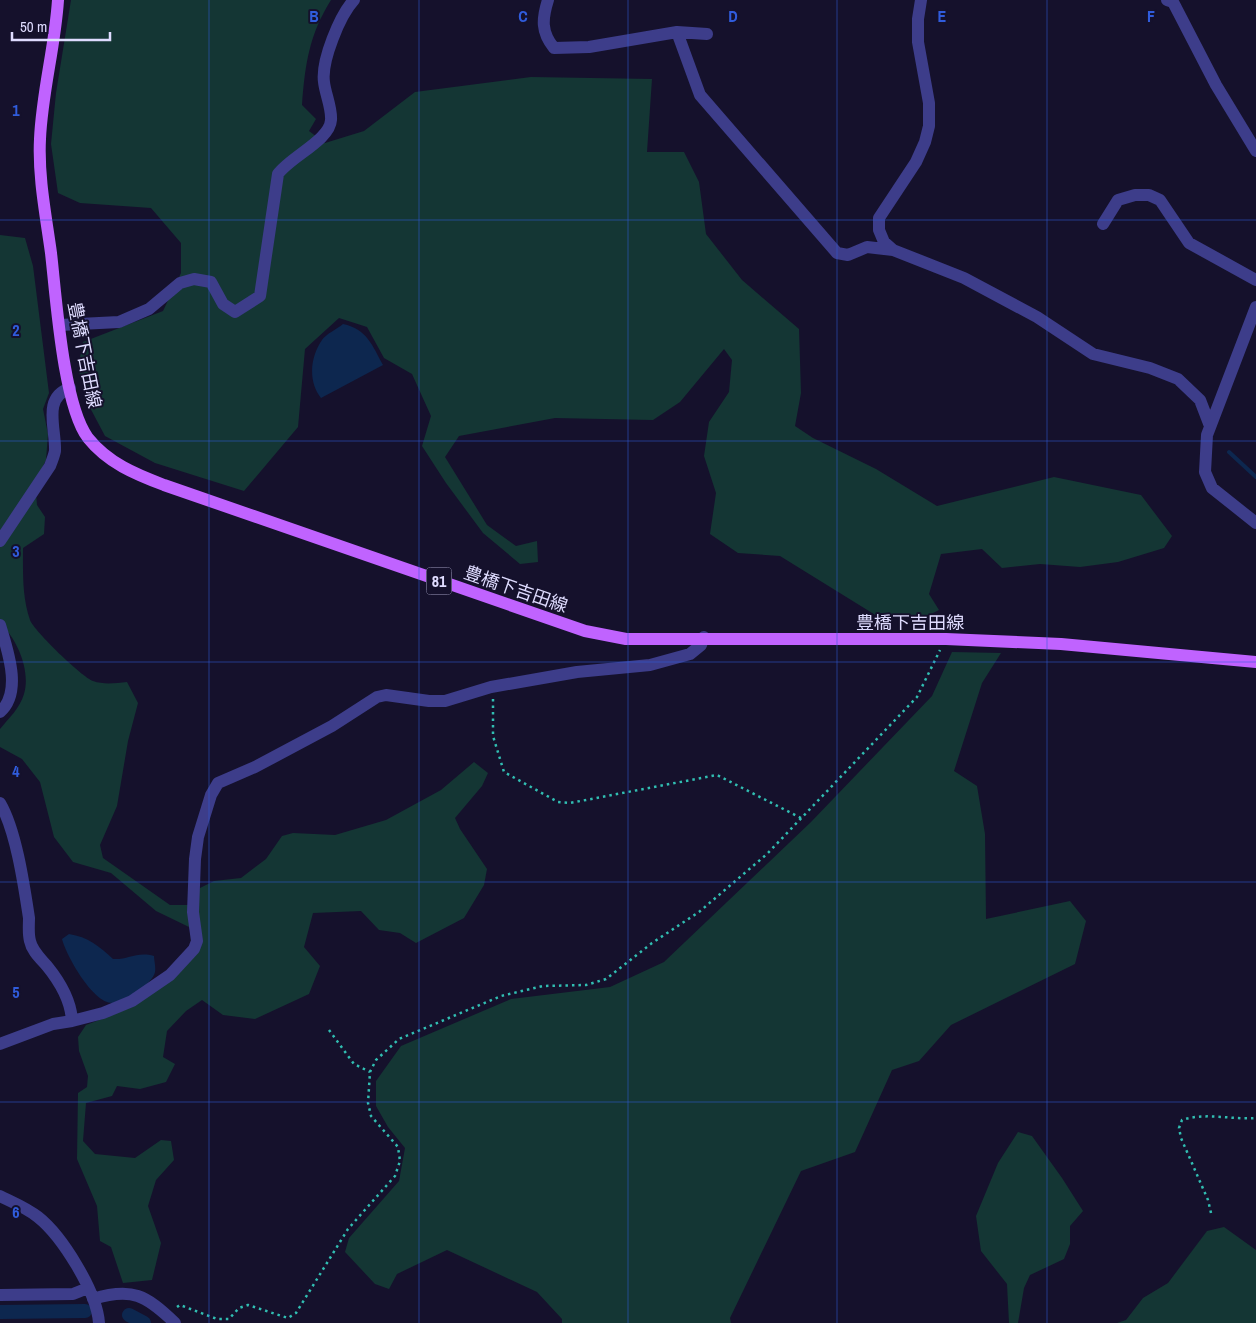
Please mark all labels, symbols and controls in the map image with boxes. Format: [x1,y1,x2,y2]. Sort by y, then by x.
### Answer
text: B [309,5,319,27]
text: C [518,5,528,27]
text: D [728,5,738,27]
text: E [938,5,947,27]
text: F [1147,5,1155,27]
scale bar [12,10,110,42]
text: 50 m [20,16,47,37]
text: 1 [12,99,20,121]
street label: 豊橋下吉田線 [62,300,108,410]
text: 2 [12,319,20,341]
text: 3 [12,540,20,562]
street label: 豊橋下吉田線 [461,560,571,618]
road number: 81 [426,568,452,594]
street label: 豊橋下吉田線 [856,610,964,635]
text: 4 [12,760,20,782]
text: 5 [12,981,20,1003]
text: 6 [12,1201,20,1223]

